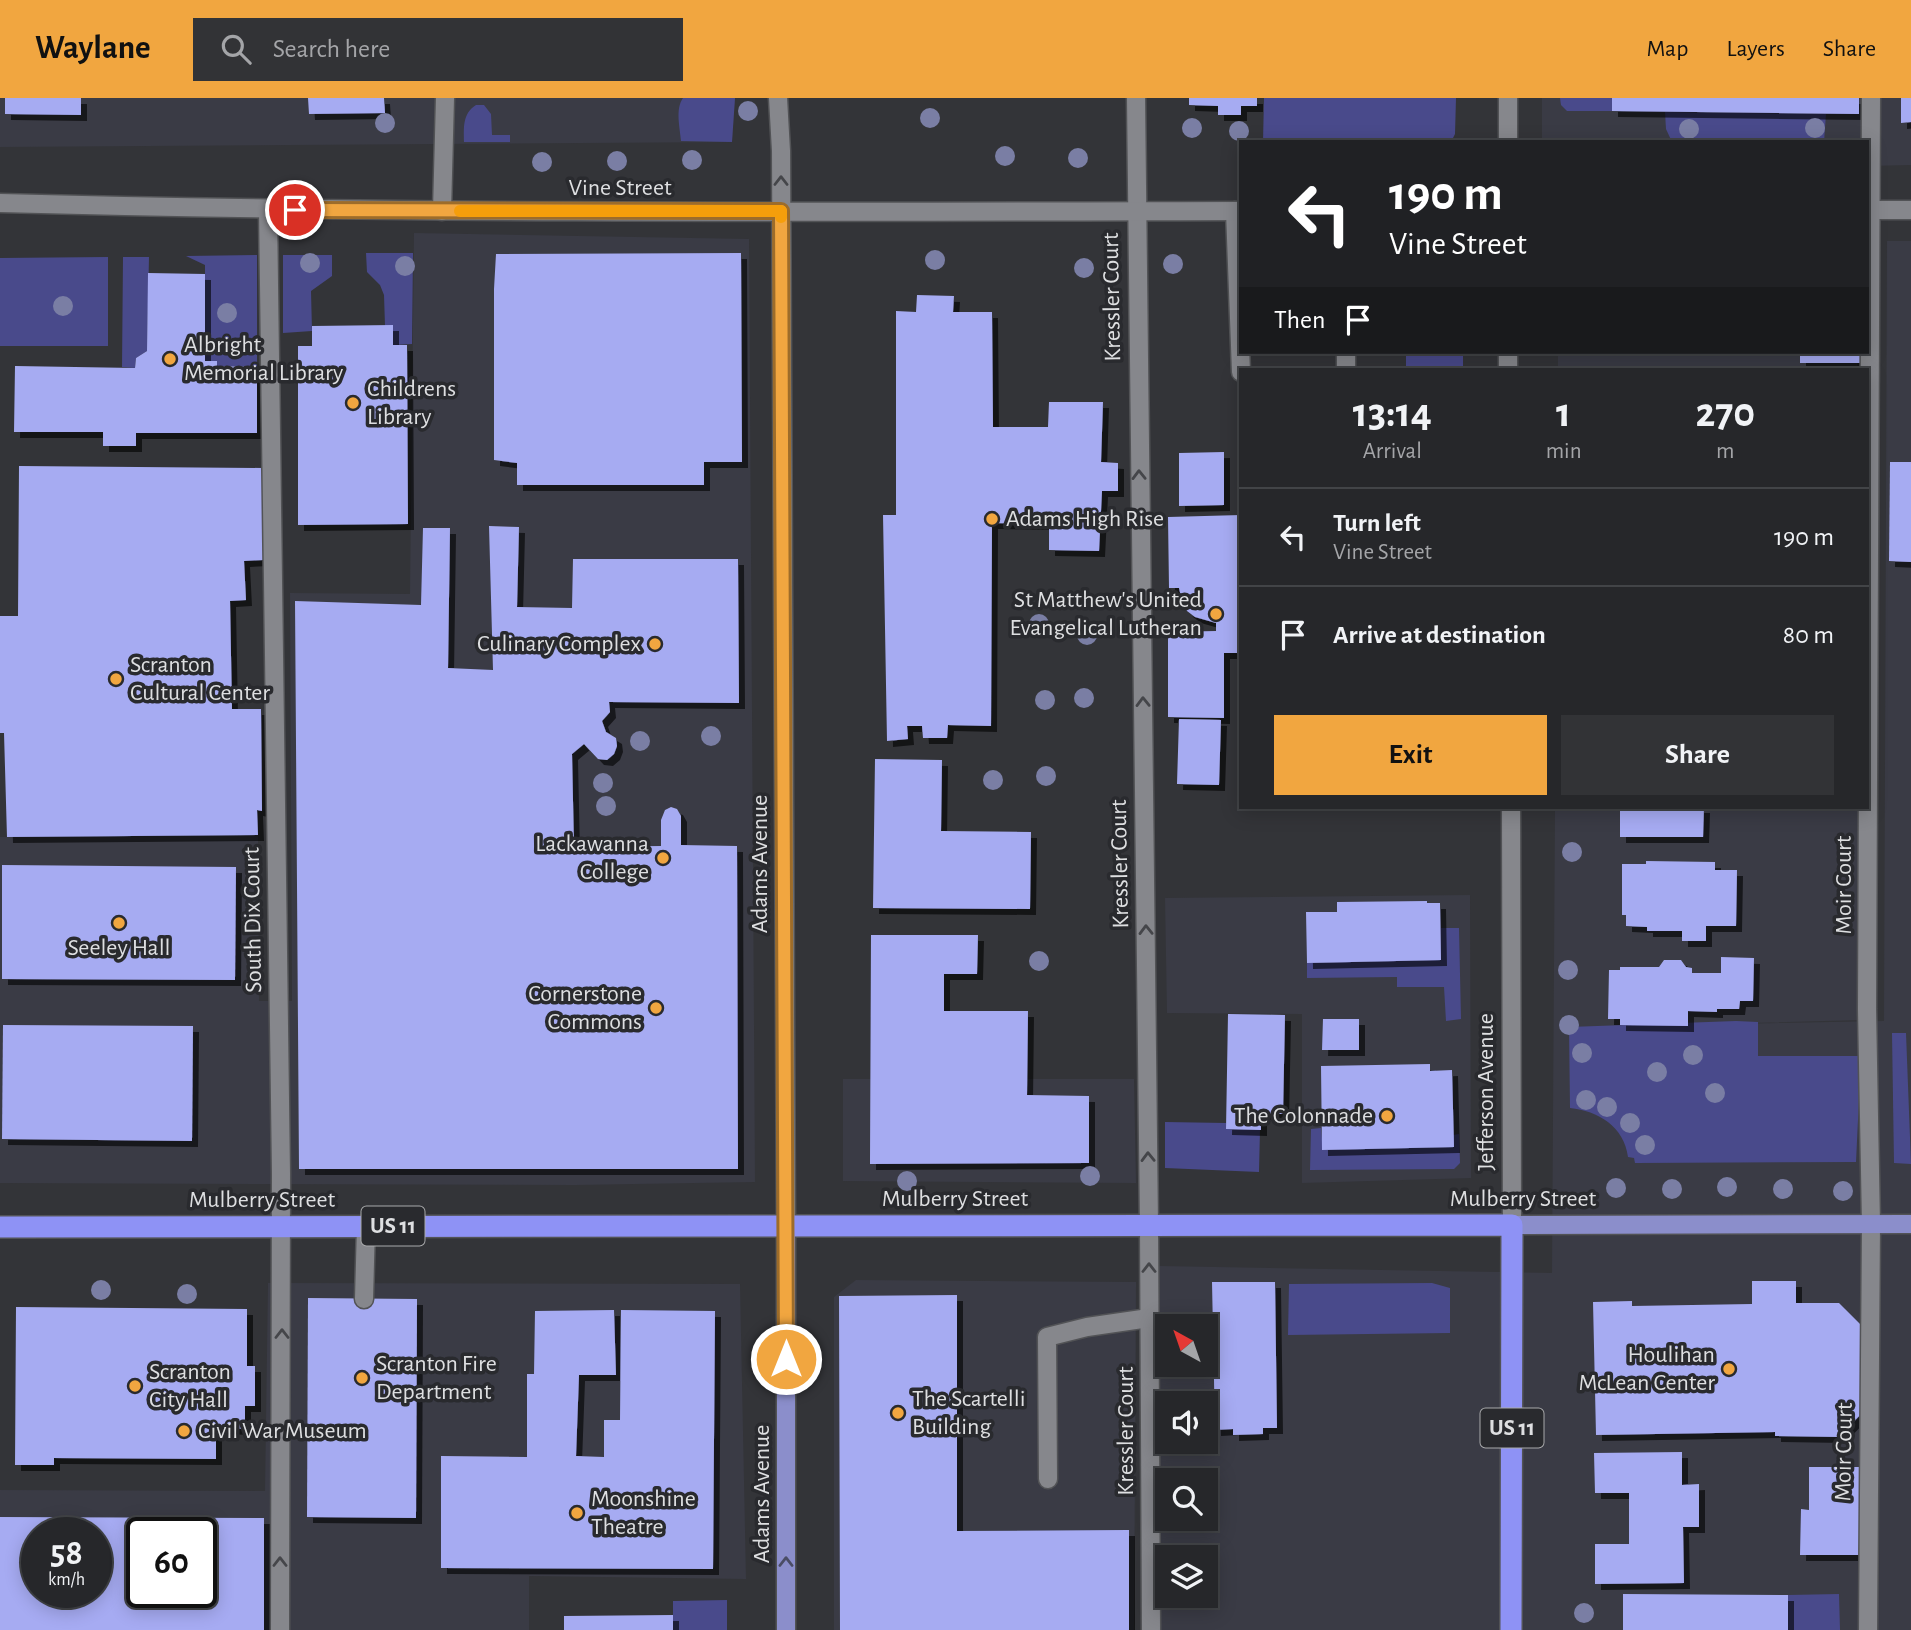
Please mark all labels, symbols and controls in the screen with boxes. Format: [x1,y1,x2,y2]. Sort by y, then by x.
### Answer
search box [193,18,683,81]
icon: search [217,30,255,68]
text: Waylane [35,32,151,65]
text: Search here [273,36,390,62]
text: Map [1646,37,1688,61]
text: Layers [1726,37,1785,61]
text: Share [1823,37,1876,61]
icon: left [1274,168,1365,259]
text: 190 m [1389,170,1503,219]
one-way arrow [773,175,789,186]
street label: Vine Street [568,176,672,200]
pin [265,180,325,240]
icon: arrive [276,191,314,229]
text: Vine Street [1389,228,1527,260]
street label: Kressler Court [1099,232,1125,362]
icon: arrive [1339,301,1377,339]
text: Then [1274,307,1325,333]
place label: Albright Memorial Library [184,333,343,385]
marker: Albright Memorial Library [162,351,178,367]
place label: Childrens Library [367,377,456,429]
text: 13:14 [1353,392,1432,434]
text: 1 [1556,392,1571,434]
text: 270 [1695,392,1755,434]
marker: Childrens Library [345,395,361,411]
text: Arrival [1363,440,1422,463]
text: min [1546,440,1582,463]
text: m [1716,440,1734,463]
one-way arrow [1132,469,1147,480]
place label: Adams High Rise [1006,507,1164,531]
text: Turn left [1333,510,1421,536]
marker: Adams High Rise [984,511,1000,527]
icon: left [1274,518,1312,556]
text: 190 m [1774,524,1834,550]
text: Vine Street [1333,541,1432,564]
place label: St Matthew's United Evangelical Lutheran [1010,588,1202,640]
marker: St Matthew's United Evangelical Lutheran [1208,606,1224,622]
icon: arrive [1274,616,1312,654]
text: Arrive at destination [1333,622,1546,648]
text: 80 m [1783,622,1834,648]
place label: Culinary Complex [477,632,642,656]
marker: Culinary Complex [647,636,663,652]
place label: Scranton Cultural Center [130,653,270,705]
marker: Scranton Cultural Center [108,671,124,687]
one-way arrow [1135,696,1150,707]
button: Exit [1274,715,1547,795]
button: Share [1561,715,1834,795]
street label: Adams Avenue [748,795,772,933]
street label: Kressler Court [1107,799,1133,929]
place label: Lackawanna College [535,832,649,884]
street label: Moir Court [1832,835,1856,934]
street label: South Dix Court [240,847,266,993]
marker: Lackawanna College [655,850,671,866]
marker: Seeley Hall [111,915,127,931]
one-way arrow [1138,924,1154,934]
place label: Seeley Hall [67,936,171,960]
place label: Cornerstone Commons [528,982,642,1034]
marker: Cornerstone Commons [648,1000,664,1016]
street label: Jefferson Avenue [1474,1013,1498,1171]
place label: The Colonnade [1234,1104,1373,1128]
marker: The Colonnade [1379,1108,1395,1124]
one-way arrow [1140,1151,1156,1162]
street label: Mulberry Street [882,1187,1029,1211]
street label: Mulberry Street [1450,1187,1597,1211]
street label: Mulberry Street [189,1188,336,1212]
road number: US 11 [362,1206,424,1246]
one-way arrow [1141,1262,1157,1273]
north arrow [1155,1314,1218,1377]
map controls [1155,1314,1218,1608]
position arrow [749,1322,823,1396]
one-way arrow [274,1329,289,1340]
place label: Houlihan McLean Center [1579,1343,1715,1395]
place label: Scranton Fire Department [376,1352,497,1404]
place label: Scranton City Hall [149,1360,231,1412]
marker: Houlihan McLean Center [1721,1361,1737,1377]
street label: Kressler Court [1114,1366,1138,1496]
marker: Scranton Fire Department [354,1370,370,1386]
marker: Scranton City Hall [127,1378,143,1394]
place label: The Scartelli Building [912,1387,1026,1439]
button: sound [1155,1391,1218,1454]
street label: Moir Court [1831,1402,1857,1502]
marker: The Scartelli Building [890,1405,906,1421]
road number: US 11 [1480,1408,1544,1448]
place label: Civil War Museum [198,1419,367,1443]
marker: Civil War Museum [176,1423,192,1439]
street label: Adams Avenue [750,1425,774,1563]
button: search [1155,1468,1218,1531]
place label: Moonshine Theatre [591,1487,696,1539]
marker: Moonshine Theatre [569,1505,585,1521]
speed limit sign: 60 [126,1517,217,1608]
text: 58 [50,1536,83,1571]
button: layers [1155,1545,1218,1608]
one-way arrow [272,1556,288,1567]
one-way arrow [778,1556,794,1567]
text: km/h [48,1571,85,1589]

